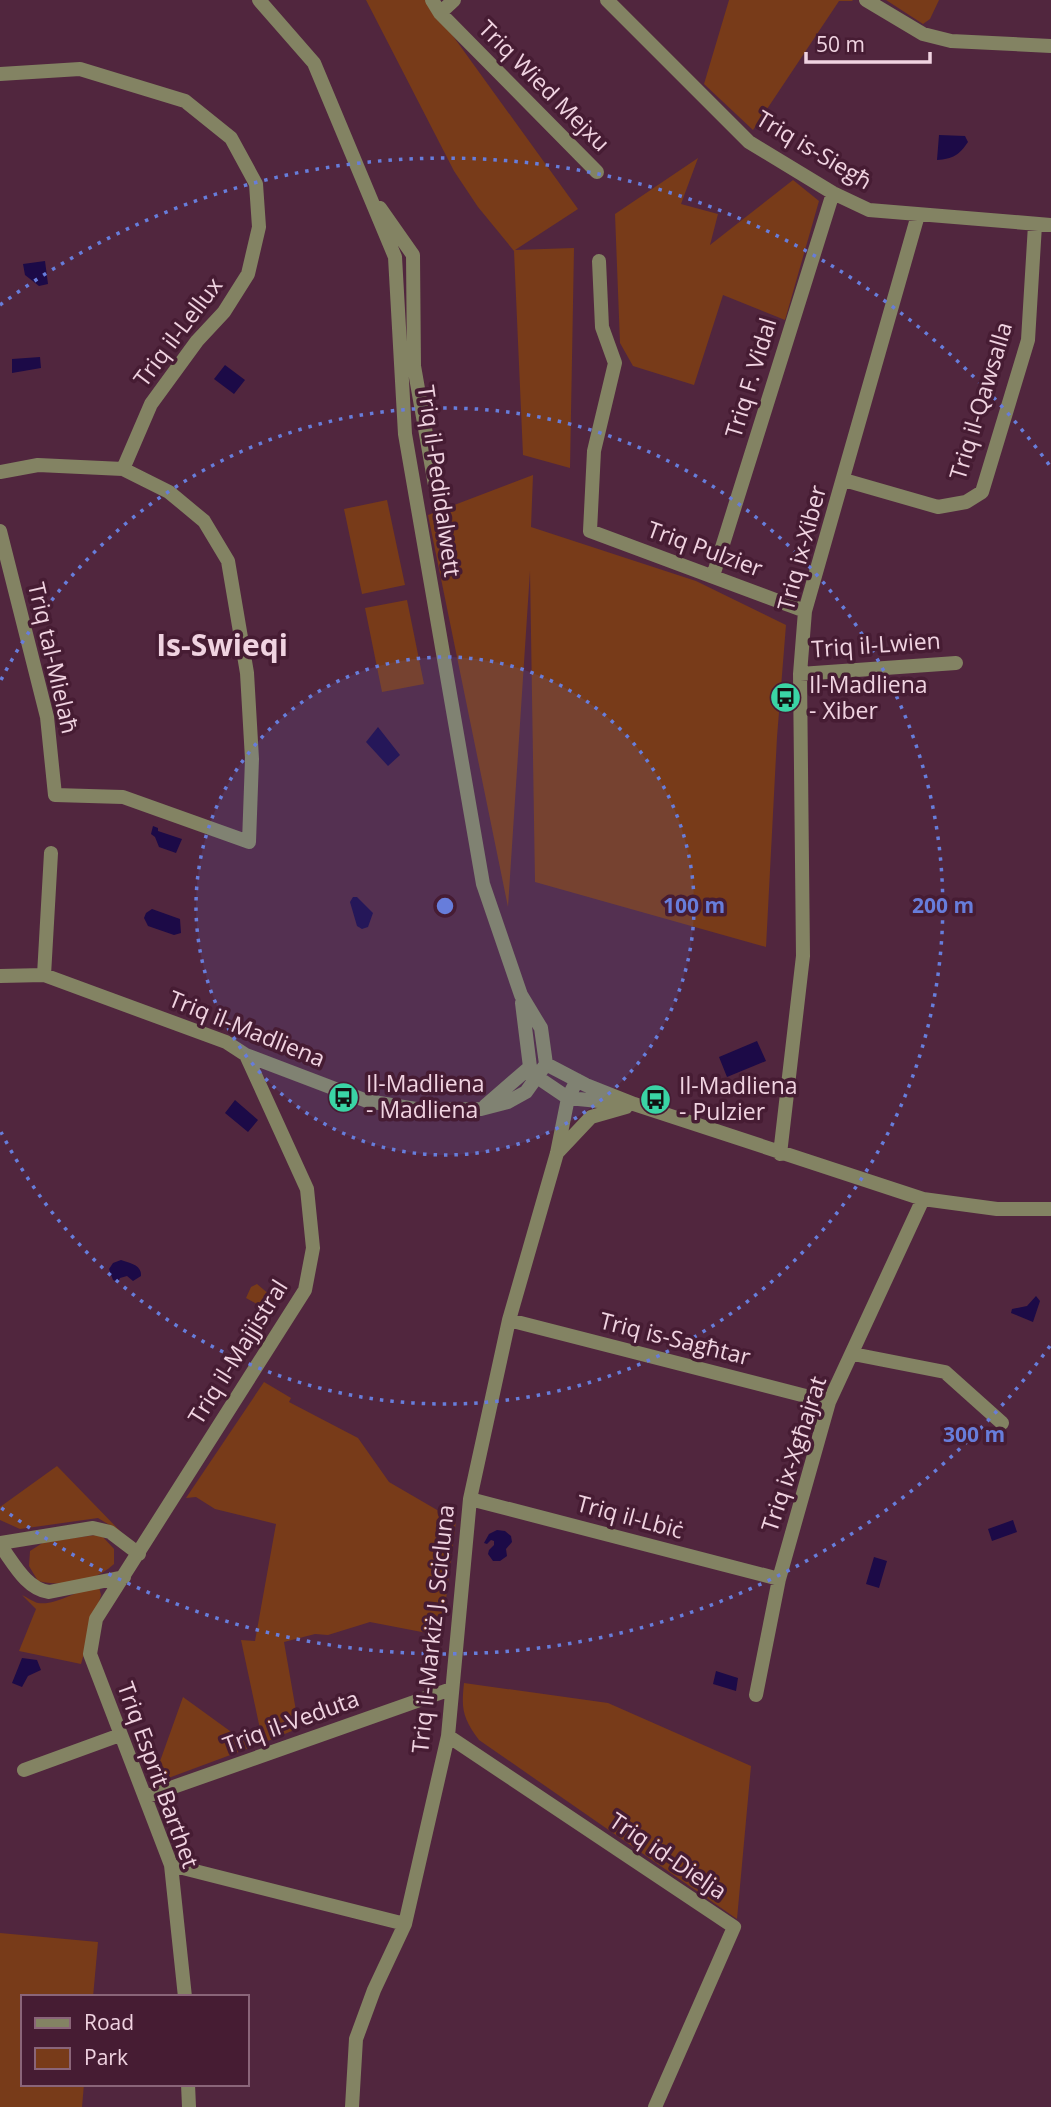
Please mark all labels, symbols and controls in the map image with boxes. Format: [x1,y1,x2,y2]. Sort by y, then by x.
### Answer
street label: Triq Wied Mejxu [472,13,617,158]
scale bar [806,21,930,65]
text: 50 m [816,30,865,58]
street label: Triq is-Siegħ [751,102,878,196]
street label: Triq il-Lellux [125,270,229,393]
street label: Triq F. Vidal [717,314,783,442]
street label: Triq il-Qawsalla [941,318,1019,484]
street label: Triq il-Pedidalwett [411,383,469,579]
street label: Triq ix-Xiber [769,481,833,614]
street label: Triq Pulzier [643,512,768,584]
street label: Triq tal-Mielaħ [21,579,87,737]
district label: Is-Swieqi [156,624,288,665]
street label: Triq il-Lwien [810,624,942,664]
place label: Il-Madliena - Xiber [809,668,928,726]
bus stop icon: Il-Madliena - Xiber [769,681,803,715]
text: 100 m [663,891,725,919]
text: 200 m [912,891,974,919]
centre of rings [433,894,457,918]
street label: Triq il-Madliena [164,982,330,1074]
place label: Il-Madliena - Madliena [366,1067,485,1125]
place label: Il-Madliena - Pulzier [679,1069,798,1127]
bus stop icon: Il-Madliena - Madliena [326,1080,360,1114]
bus stop icon: Il-Madliena - Pulzier [639,1082,673,1116]
street label: Triq il-Majjistral [180,1273,294,1430]
street label: Triq is-Sagħtar [596,1304,755,1372]
street label: Triq ix-Xgħajrat [753,1372,833,1536]
text: 300 m [943,1420,1005,1448]
street label: Triq il-Lbiċ [573,1486,687,1546]
street label: Triq il-Markiż J. Scicluna [403,1503,461,1755]
street label: Triq Esprit Barthet [110,1677,207,1872]
street label: Triq il-Veduta [218,1682,363,1761]
street label: Triq id-Dielja [604,1804,733,1906]
legend [21,1995,248,2086]
text: Road [84,2008,134,2036]
text: Park [84,2043,128,2071]

